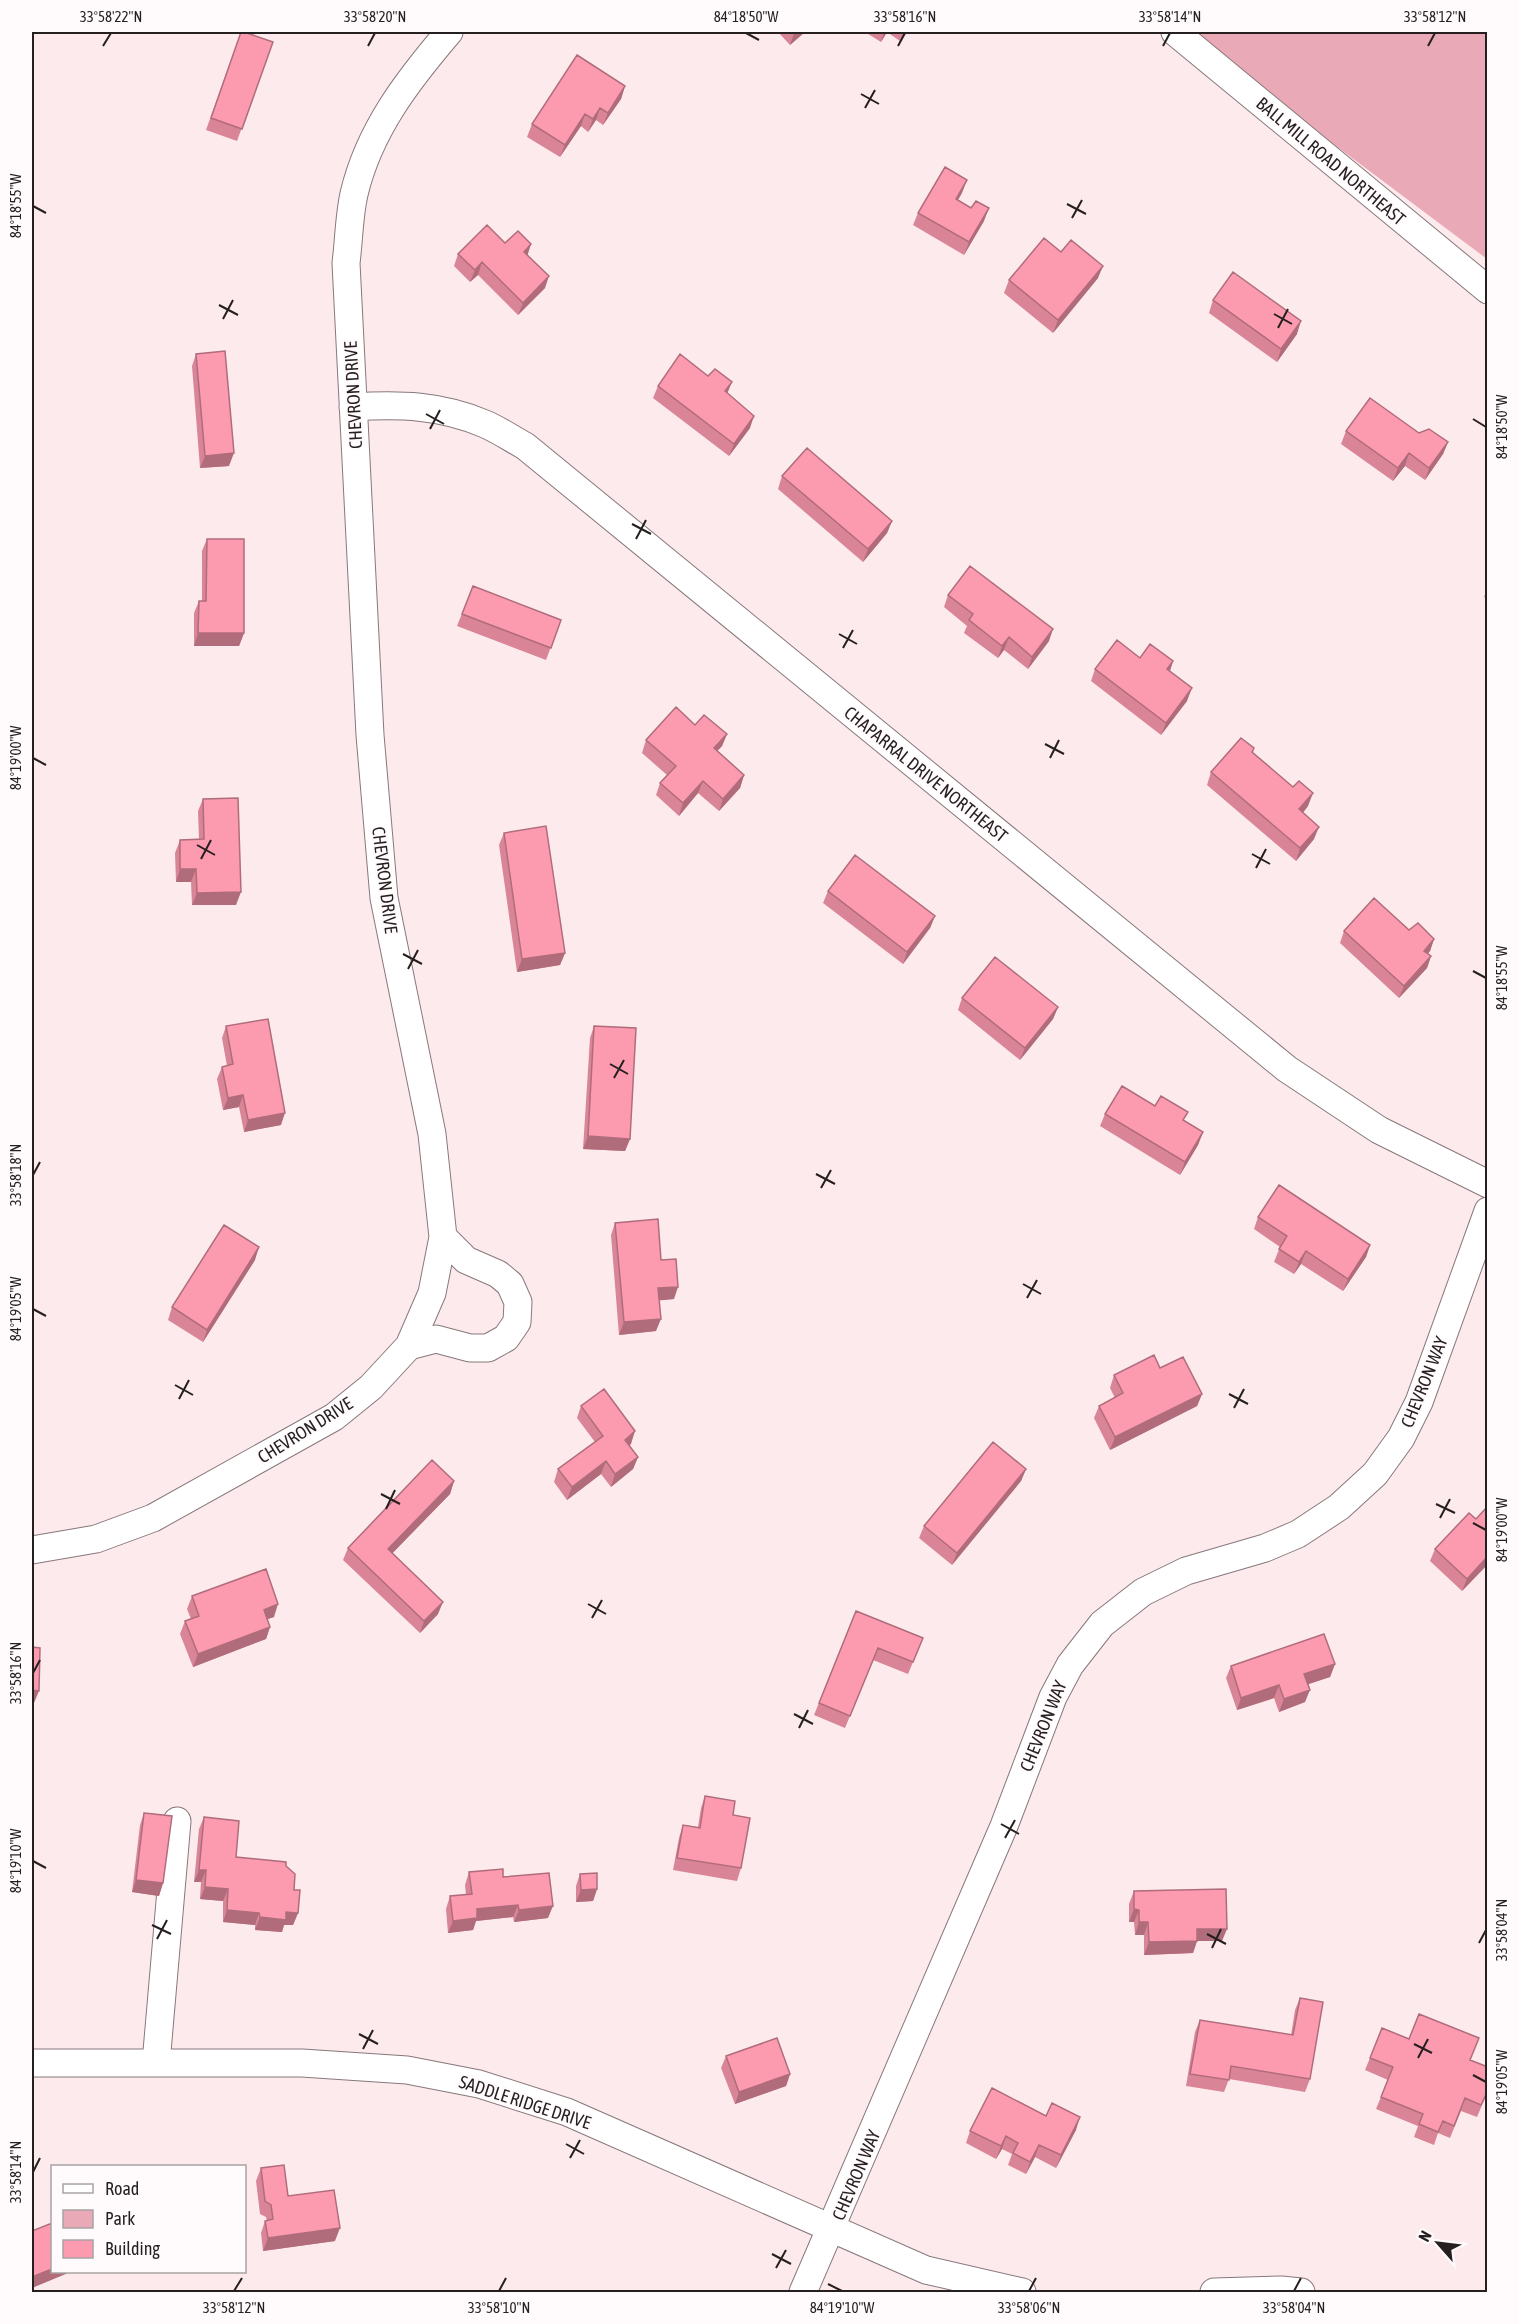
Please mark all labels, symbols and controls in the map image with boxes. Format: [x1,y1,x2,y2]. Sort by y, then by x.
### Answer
text: 33°58'22"N [80,8,142,25]
text: 33°58'20"N [344,8,406,25]
text: 84°18'50"W [714,8,778,25]
text: 33°58'16"N [874,8,936,25]
text: 33°58'14"N [1139,8,1201,25]
text: 33°58'12"N [1404,8,1466,25]
street label: BALL MILL ROAD NORTHEAST [1252,93,1410,230]
text: 84°18'55"W [7,174,24,238]
street label: CHEVRON DRIVE [340,340,366,449]
text: 84°18'50"W [1493,395,1510,459]
street label: CHAPARRAL DRIVE NORTHEAST [840,702,1012,846]
text: 84°19'00"W [7,726,24,790]
street label: CHEVRON DRIVE [368,825,402,935]
text: 84°18'55"W [1493,946,1510,1010]
text: 33°58'18"N [7,1144,24,1206]
text: 84°19'05"W [7,1277,24,1341]
street label: CHEVRON WAY [1396,1334,1452,1430]
street label: CHEVRON DRIVE [254,1392,356,1467]
text: 84°19'00"W [1493,1498,1510,1562]
text: 33°58'16"N [7,1642,24,1704]
street label: CHEVRON WAY [1015,1678,1071,1774]
text: 84°19'10"W [7,1829,24,1893]
text: 33°58'04"N [1493,1899,1510,1961]
text: 84°19'05"W [1493,2050,1510,2114]
street label: SADDLE RIDGE DRIVE [457,2071,594,2133]
street label: CHEVRON WAY [828,2127,884,2223]
text: 33°58'14"N [7,2141,24,2203]
legend [51,2165,246,2273]
text: Road [105,2178,139,2199]
text: Park [105,2208,135,2229]
north arrow [1408,2213,1468,2273]
text: N [1415,2228,1435,2244]
text: Building [105,2238,160,2259]
text: 33°58'12"N [203,2299,265,2316]
text: 33°58'10"N [468,2299,530,2316]
text: 84°19'10"W [810,2299,874,2316]
text: 33°58'06"N [998,2299,1060,2316]
text: 33°58'04"N [1263,2299,1325,2316]

